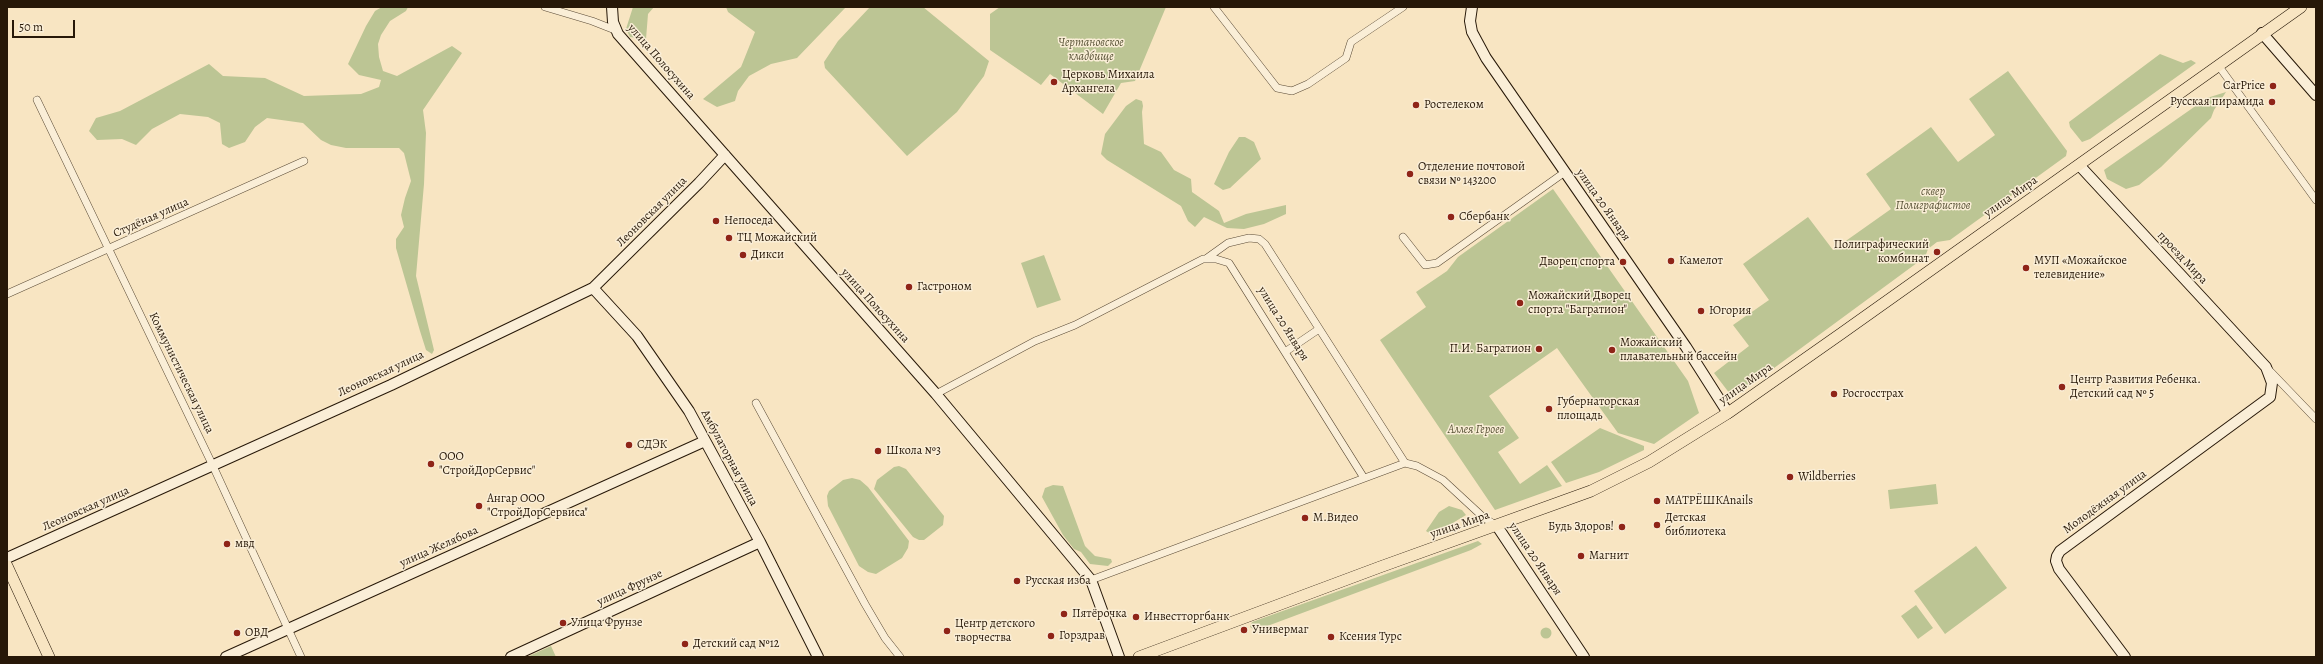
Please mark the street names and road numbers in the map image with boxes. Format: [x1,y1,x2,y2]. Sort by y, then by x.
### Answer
street label: улица Полосухина [624,21,698,103]
street label: улица 20 Января [1573,166,1633,244]
street label: улица Мира [1982,173,2040,221]
street label: Леоновская улица [614,174,690,250]
street label: Студёная улица [111,195,191,241]
street label: проезд Мира [2154,229,2210,287]
street label: улица Полосухина [838,266,912,346]
street label: улица 20 Января [1254,284,1312,364]
street label: Коммунистическая улица [145,310,217,436]
street label: Леоновская улица [336,348,426,400]
street label: улица Мира [1717,360,1775,408]
street label: Амбулаторная улица [698,407,760,509]
street label: Молодёжная улица [2061,467,2149,537]
street label: Леоновская улица [40,483,132,535]
street label: улица Мира [1428,508,1492,542]
street label: улица 20 Января [1505,520,1565,598]
street label: улица Желябова [397,523,481,571]
street label: улица Фрунзе [595,567,665,609]

